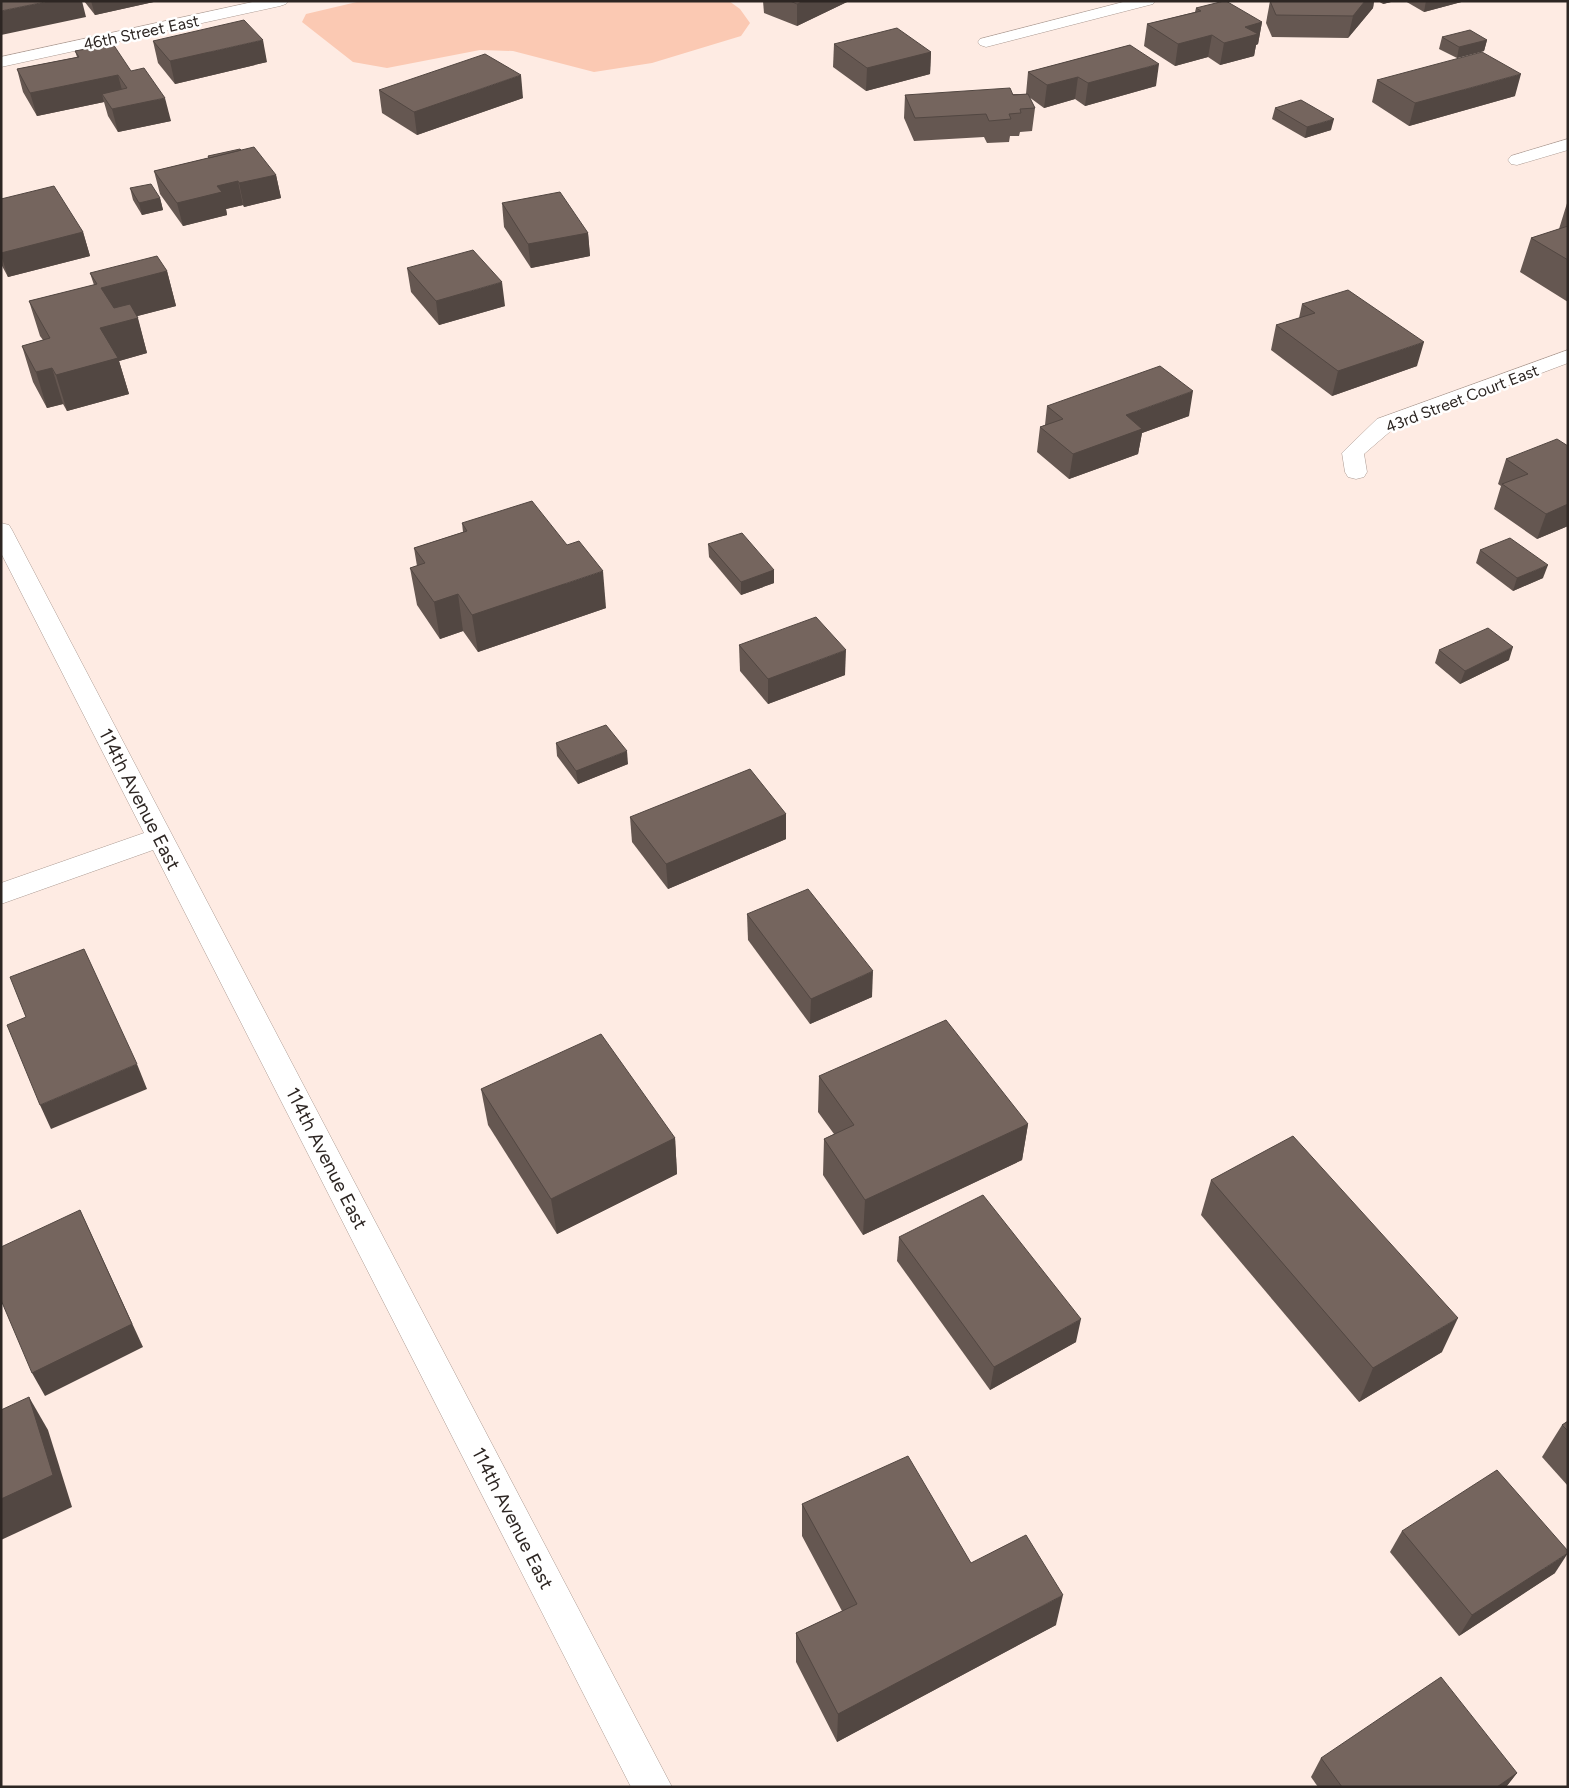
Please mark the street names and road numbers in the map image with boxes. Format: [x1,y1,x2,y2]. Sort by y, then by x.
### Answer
street label: 46th Street East [82,11,201,54]
street label: 43rd Street Court East [1383,360,1541,436]
street label: 114th Avenue East [94,725,185,874]
street label: 114th Avenue East [281,1084,372,1233]
street label: 114th Avenue East [467,1444,558,1593]

